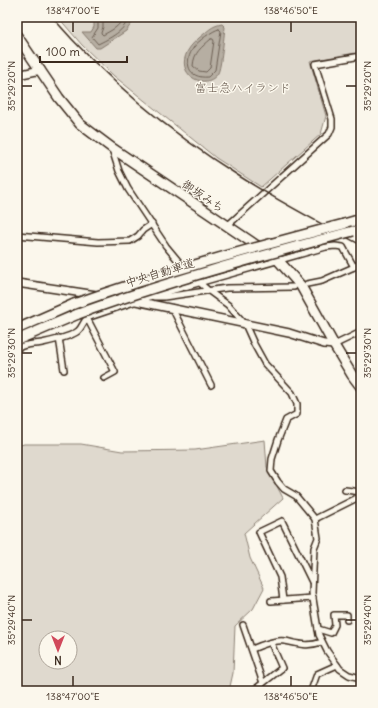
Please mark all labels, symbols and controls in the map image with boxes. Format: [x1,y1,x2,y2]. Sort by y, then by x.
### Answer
text: 138°47'00"E [46,4,100,17]
text: 138°46'50"E [264,4,318,17]
scale bar [40,38,127,64]
text: 100 m [46,44,80,59]
text: 35°29'20"N [5,61,18,111]
text: 35°29'20"N [361,61,374,111]
park label: 富士急ハイランド [195,80,291,95]
street label: 御坂みち [179,176,227,215]
street label: 中央自動車道 [123,255,196,290]
text: 35°29'30"N [5,328,18,378]
text: 35°29'30"N [361,328,374,378]
text: 35°29'40"N [5,595,18,645]
text: 35°29'40"N [361,595,374,645]
north arrow [38,630,78,670]
text: N [54,653,62,667]
text: 138°47'00"E [46,690,100,703]
text: 138°46'50"E [264,690,318,703]

